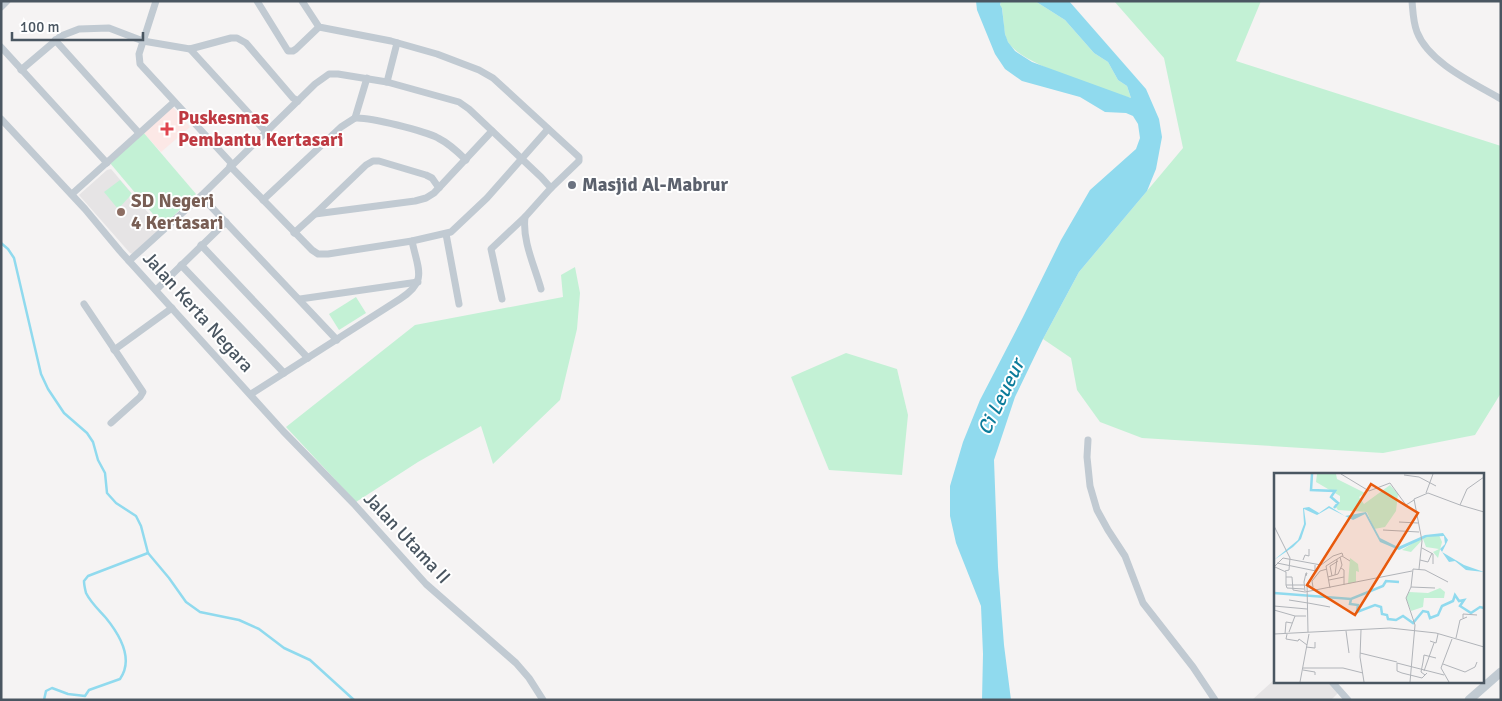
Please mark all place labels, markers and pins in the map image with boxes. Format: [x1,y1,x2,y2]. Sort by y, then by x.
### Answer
place label: Puskesmas Pembantu Kertasari [178,106,343,152]
marker: Puskesmas Pembantu Kertasari [160,122,174,136]
place label: Masjid Al-Mabrur [582,173,728,197]
marker: Masjid Al-Mabrur [566,179,578,191]
place label: SD Negeri 4 Kertasari [131,189,223,235]
marker: SD Negeri 4 Kertasari [115,206,127,218]

